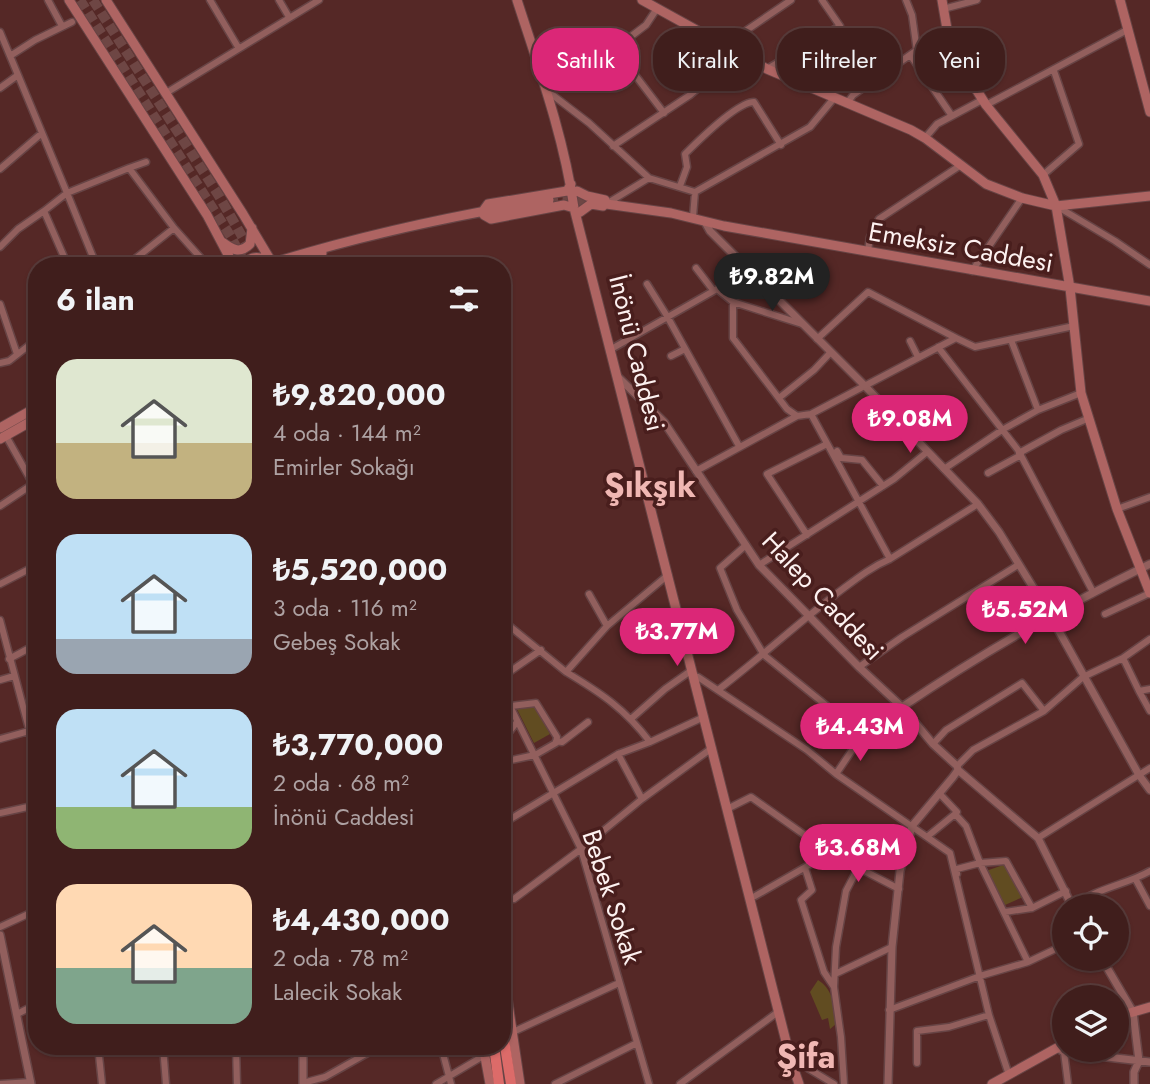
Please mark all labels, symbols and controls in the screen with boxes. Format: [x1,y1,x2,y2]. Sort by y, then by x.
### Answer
chip: Satılık [532,28,639,91]
chip: Kiralık [653,28,763,91]
chip: Filtreler [777,28,901,91]
chip: Yeni [915,28,1005,91]
street label: Emeksiz Caddesi [866,212,1056,282]
pin: ₺9.82M [715,254,829,313]
text: ₺9.82M [730,259,814,293]
street label: İnönü Caddesi [599,271,675,435]
text: 6 ilan [56,278,135,321]
icon: filters [445,280,483,318]
text: ₺9,820,000 [273,373,446,416]
icon: home [112,387,196,471]
pin: ₺9.08M [853,396,967,455]
text: ₺9.08M [868,401,952,435]
text: 4 oda · 144 m² [273,416,421,450]
text: Emirler Sokağı [273,450,415,484]
district label: Şıkşık [604,462,696,509]
street label: Halep Caddesi [753,523,893,669]
text: ₺5,520,000 [273,548,447,591]
icon: home [112,562,196,646]
pin: ₺5.52M [968,586,1082,646]
text: 3 oda · 116 m² [273,591,417,625]
text: ₺5.52M [982,592,1068,626]
pin: ₺3.77M [620,608,734,668]
text: ₺3.77M [636,614,718,648]
text: Gebeş Sokak [273,625,400,659]
pin: ₺4.43M [803,704,917,763]
text: ₺4.43M [816,709,904,743]
text: ₺3,770,000 [273,723,443,766]
icon: home [112,737,196,821]
text: 2 oda · 68 m² [273,766,409,800]
text: İnönü Caddesi [273,800,414,834]
pin: ₺3.68M [801,824,915,884]
street label: Bebek Sokak [572,825,652,970]
text: ₺3.68M [816,830,900,864]
map controls [1052,894,1129,1062]
button: locate [1052,894,1129,971]
text: ₺4,430,000 [273,898,450,941]
icon: home [112,912,196,996]
text: 2 oda · 78 m² [273,941,408,975]
text: Lalecik Sokak [273,975,402,1009]
button: layers [1052,985,1129,1062]
district label: Şifa [777,1033,835,1080]

